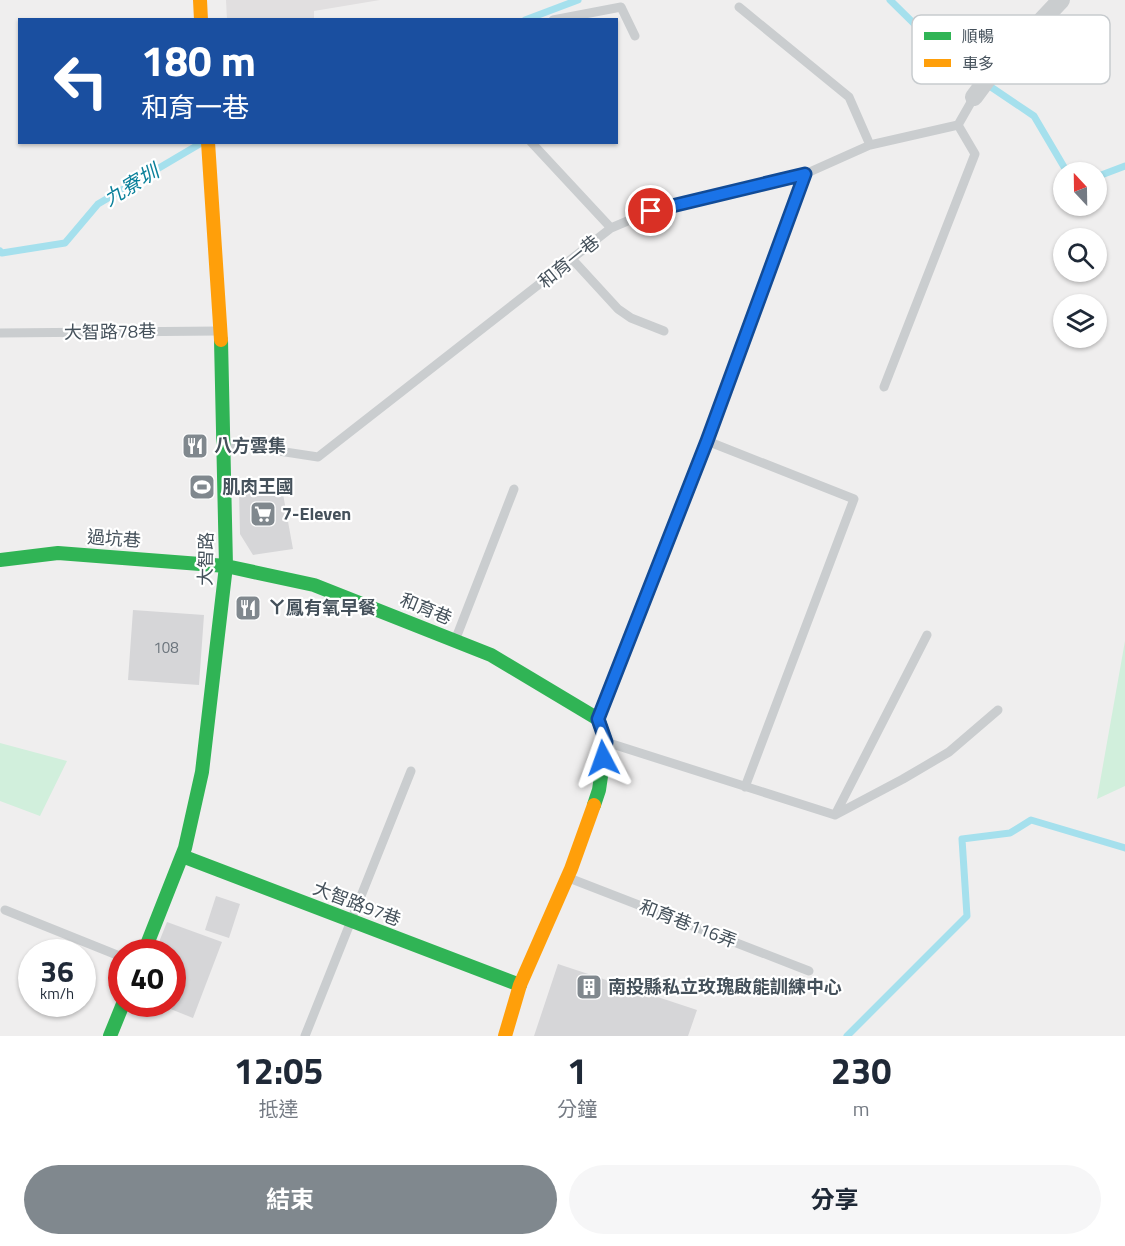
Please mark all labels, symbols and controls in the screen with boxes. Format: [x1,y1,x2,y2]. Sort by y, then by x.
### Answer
legend [912,15,1110,84]
text: 順暢 [962,24,994,48]
text: 180 m [141,28,256,92]
icon: left [42,42,120,120]
text: 車多 [962,51,994,75]
text: 和育一巷 [141,86,249,127]
water label: 九寮圳 [97,154,167,213]
north arrow [1053,162,1107,216]
map controls [1053,162,1107,348]
pin [625,185,676,236]
icon: arrive [634,194,667,227]
street label: 和育一巷 [532,228,605,295]
button: search [1053,228,1107,282]
button: layers [1053,294,1107,348]
street label: 大智路78巷 [64,317,156,346]
restaurant icon: 八方雲集 [180,431,210,461]
place label: 八方雲集 [214,432,286,459]
sports icon: 肌肉王國 [187,472,217,502]
place label: 肌肉王國 [222,473,294,500]
supermarket icon: 7-Eleven [248,499,278,529]
place label: 7-Eleven [282,500,351,527]
street label: 過坑巷 [86,523,142,554]
street label: 大智路 [192,532,219,586]
street label: 和育巷 [396,586,456,631]
restaurant icon: ㄚ鳳有氧早餐 [233,593,263,623]
place label: ㄚ鳳有氧早餐 [268,594,376,621]
house number: 108 [153,636,179,659]
position arrow [571,726,635,790]
street label: 大智路97巷 [309,874,405,933]
street label: 和育巷116弄 [636,893,741,954]
speed limit sign: 40 [108,939,186,1017]
text: 36 [40,948,74,994]
building icon: 南投縣私立玫瑰啟能訓練中心 [574,972,604,1002]
place label: 南投縣私立玫瑰啟能訓練中心 [608,973,842,1000]
text: km/h [40,982,74,1005]
text: 12:05 [234,1043,324,1098]
text: 1 [567,1043,587,1098]
text: 230 [831,1043,891,1098]
text: 抵達 [259,1093,299,1124]
text: 分鐘 [557,1093,597,1124]
text: m [853,1093,869,1124]
button: 結束 [24,1165,557,1234]
button: 分享 [569,1165,1101,1234]

